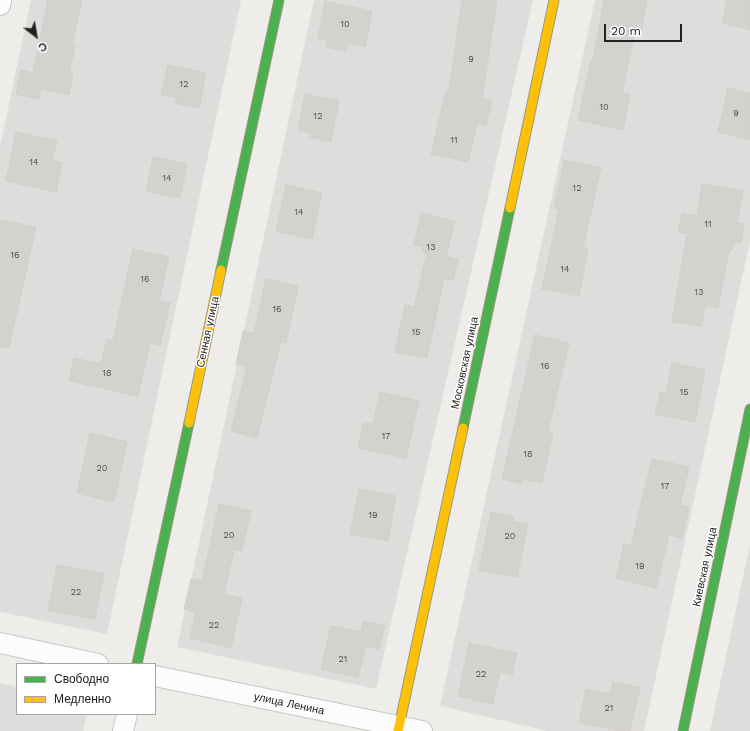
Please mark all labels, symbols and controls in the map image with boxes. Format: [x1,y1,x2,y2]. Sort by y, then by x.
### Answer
north arrow [16,16,56,56]
scale bar [606,16,684,42]
house number: 10 [340,19,350,29]
text: 20 m [611,24,641,38]
text: С [36,39,49,54]
house number: 9 [468,54,474,64]
house number: 12 [180,79,188,89]
house number: 10 [599,102,609,112]
house number: 9 [733,108,739,118]
house number: 12 [314,111,322,121]
house number: 11 [450,135,458,145]
house number: 14 [29,157,39,167]
house number: 14 [162,173,172,183]
house number: 12 [573,183,581,193]
house number: 14 [294,207,304,217]
house number: 11 [704,219,712,229]
house number: 13 [427,242,435,252]
house number: 16 [11,250,19,260]
house number: 14 [560,264,570,274]
house number: 16 [141,274,149,284]
house number: 13 [695,287,703,297]
street label: Сенная улица [194,295,222,369]
house number: 16 [273,304,281,314]
street label: Московская улица [449,316,481,410]
house number: 15 [412,327,420,337]
house number: 16 [541,361,549,371]
house number: 18 [102,368,112,378]
house number: 15 [680,387,688,397]
house number: 17 [382,431,390,441]
house number: 18 [523,449,533,459]
house number: 20 [97,463,107,473]
house number: 17 [661,481,669,491]
house number: 19 [368,510,378,520]
street label: Киевская улица [690,526,720,608]
house number: 20 [224,530,234,540]
house number: 20 [505,531,515,541]
house number: 19 [635,561,645,571]
house number: 22 [71,587,81,597]
house number: 22 [209,620,219,630]
house number: 21 [339,654,347,664]
legend [16,663,156,715]
house number: 22 [476,669,486,679]
text: Свободно [54,672,109,686]
street label: улица Ленина [253,690,325,718]
text: Медленно [54,692,111,706]
house number: 21 [605,703,613,713]

